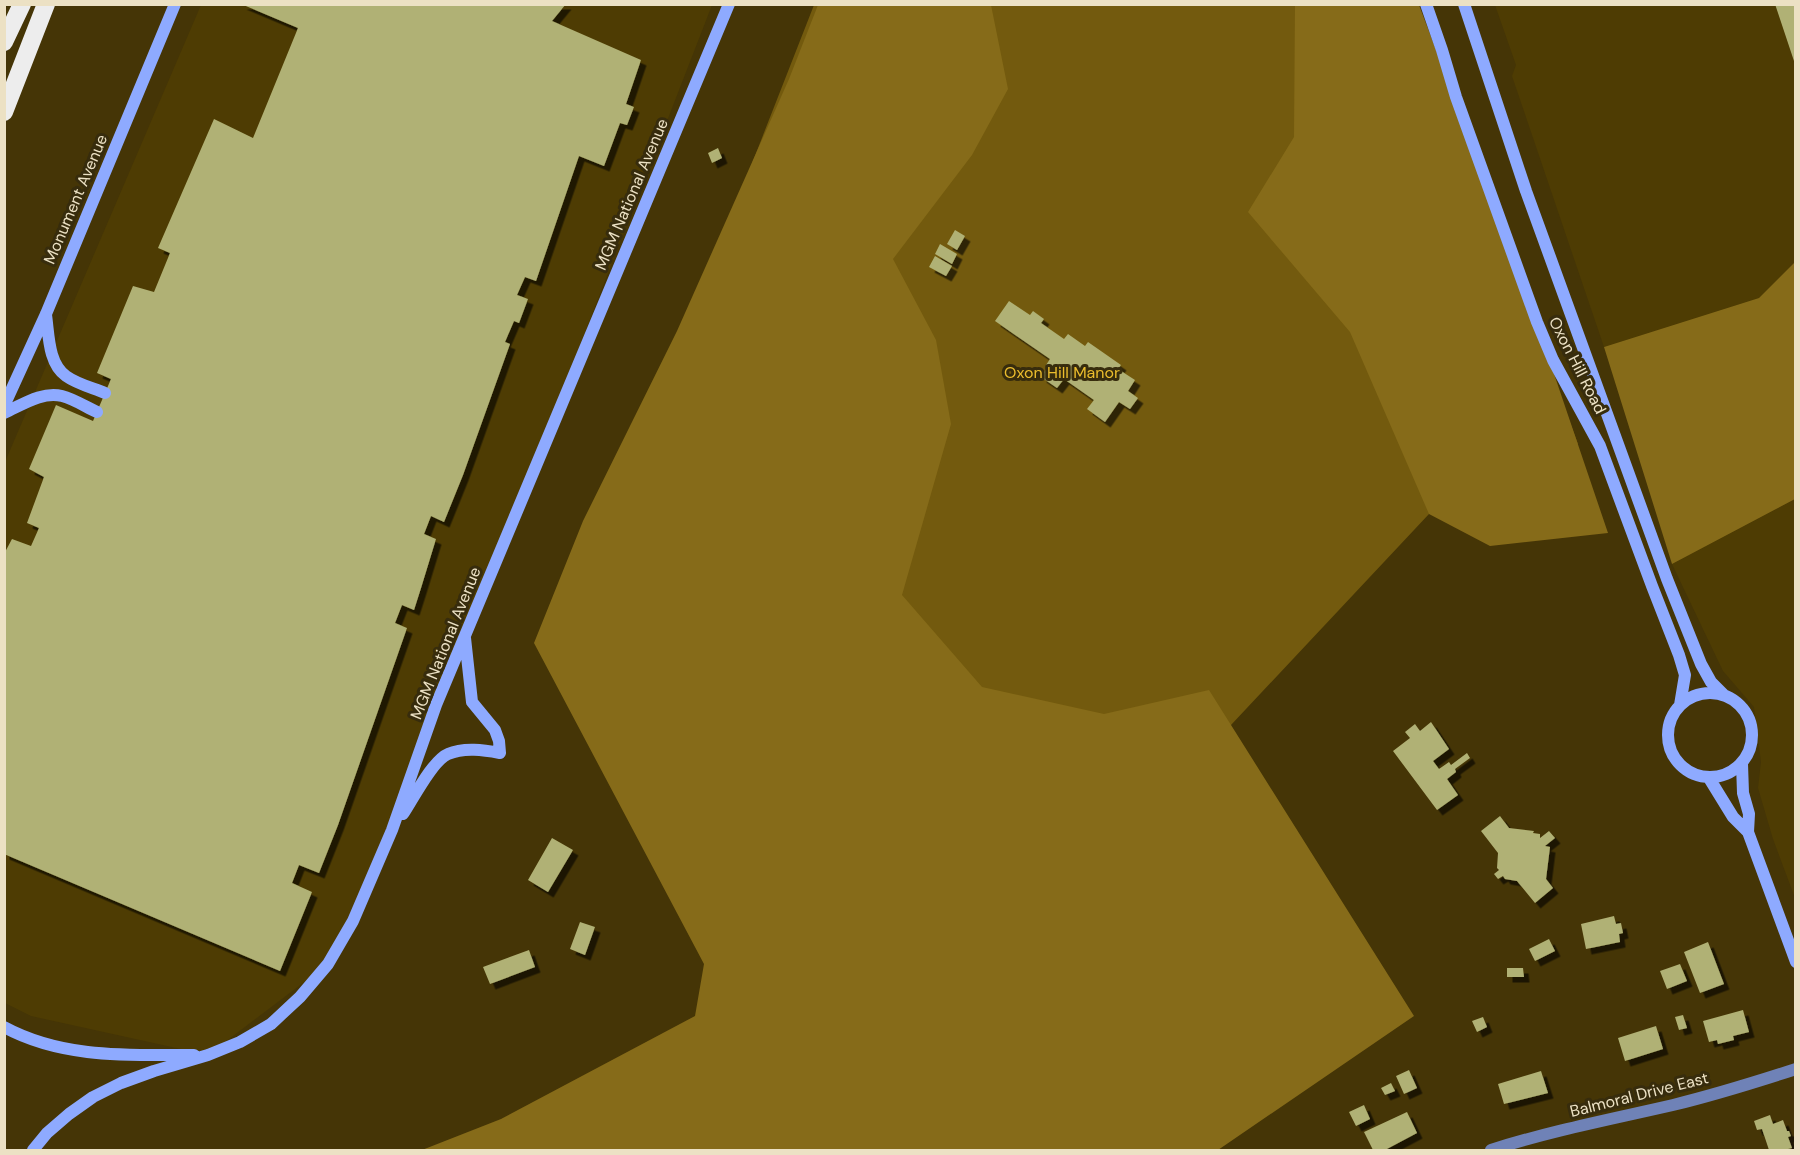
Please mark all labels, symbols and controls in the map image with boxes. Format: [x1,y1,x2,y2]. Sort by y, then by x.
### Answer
street label: MGM National Avenue [590,115,673,273]
street label: Monument Avenue [39,131,112,267]
street label: Oxon Hill Road [1544,313,1611,417]
park label: Oxon Hill Manor [1004,362,1120,383]
street label: MGM National Avenue [405,564,486,722]
street label: Balmoral Drive East [1568,1067,1711,1122]

